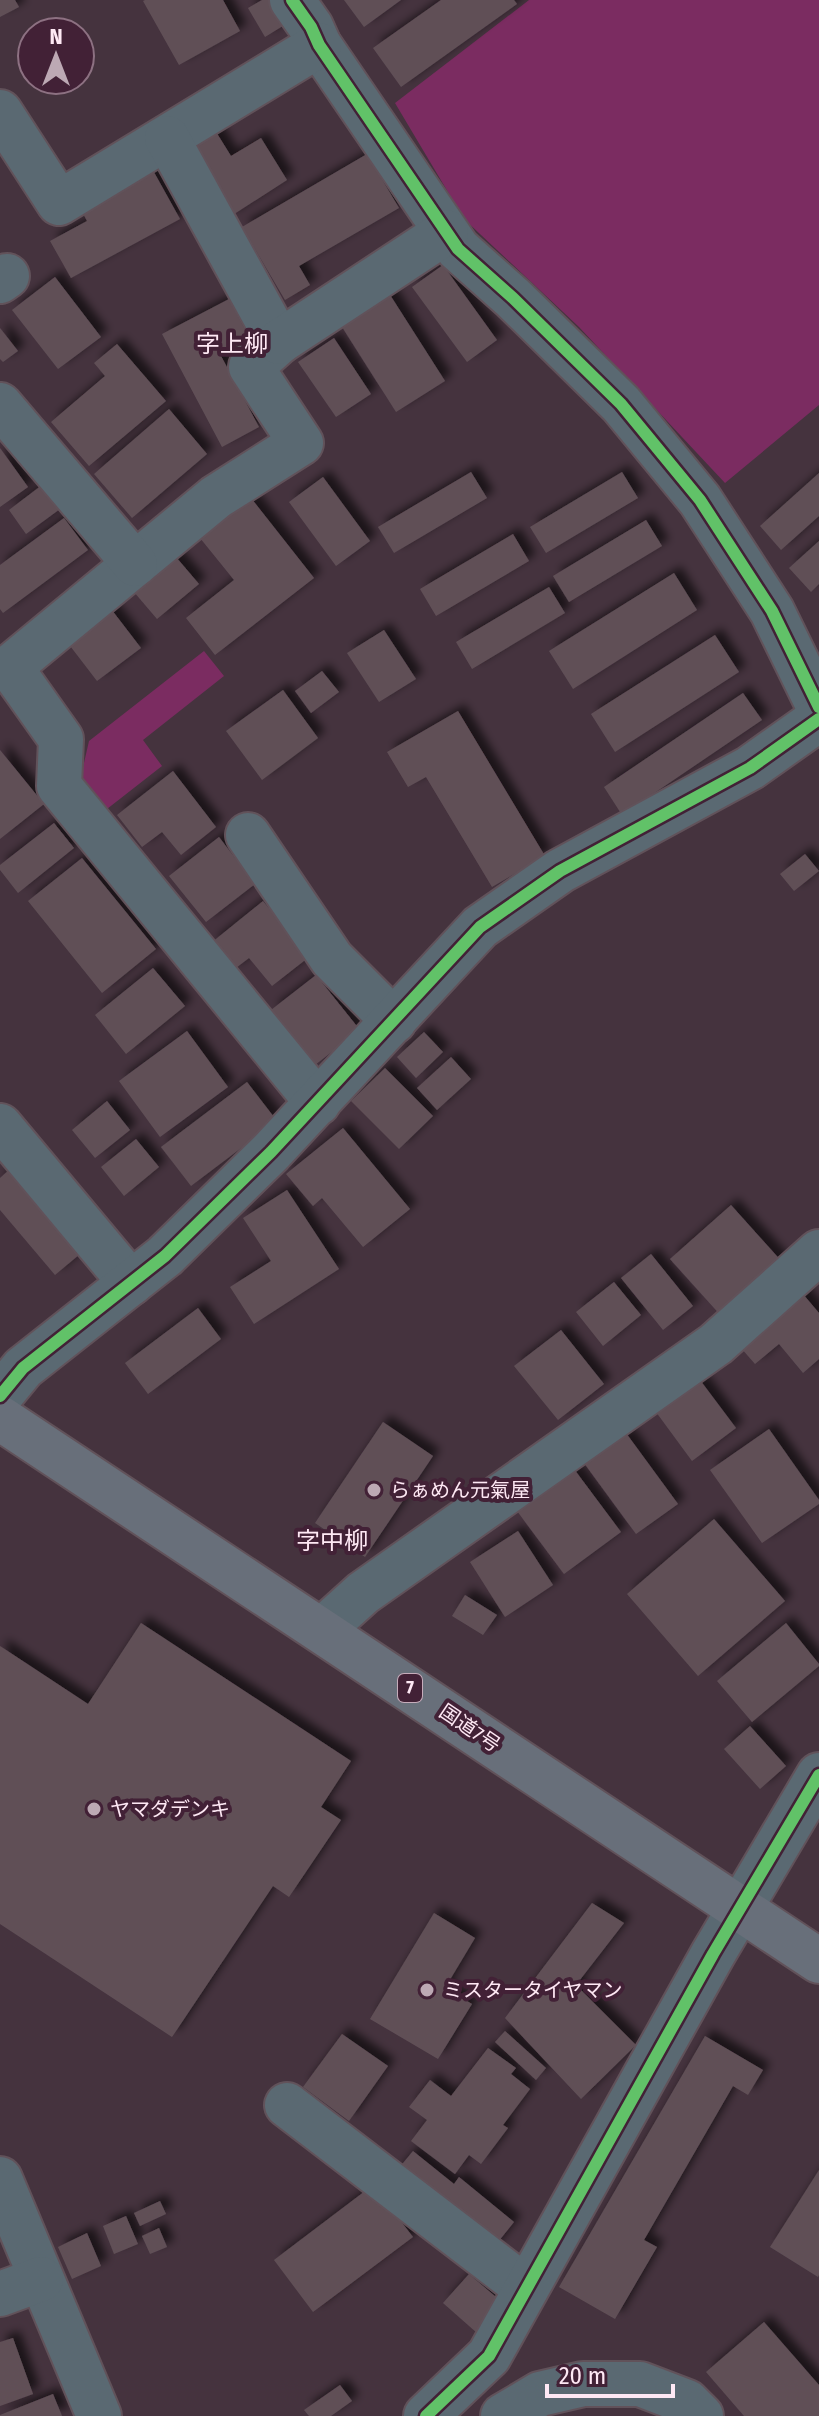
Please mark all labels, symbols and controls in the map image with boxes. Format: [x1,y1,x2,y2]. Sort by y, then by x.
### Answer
north arrow [16,16,96,96]
text: N [49,23,63,50]
district label: 字上柳 [196,330,268,358]
place label: らぁめん元氣屋 [390,1478,530,1502]
marker: らぁめん元氣屋 [365,1481,383,1499]
district label: 字中柳 [296,1527,368,1555]
road number: 7 [398,1674,422,1702]
street label: 国道7号 [435,1699,505,1757]
place label: ヤマダデンキ [110,1797,230,1821]
marker: ヤマダデンキ [85,1800,103,1818]
place label: ミスタータイヤマン [443,1978,622,2002]
marker: ミスタータイヤマン [418,1981,436,1999]
scale bar [547,2348,673,2398]
text: 20 m [559,2362,606,2390]

